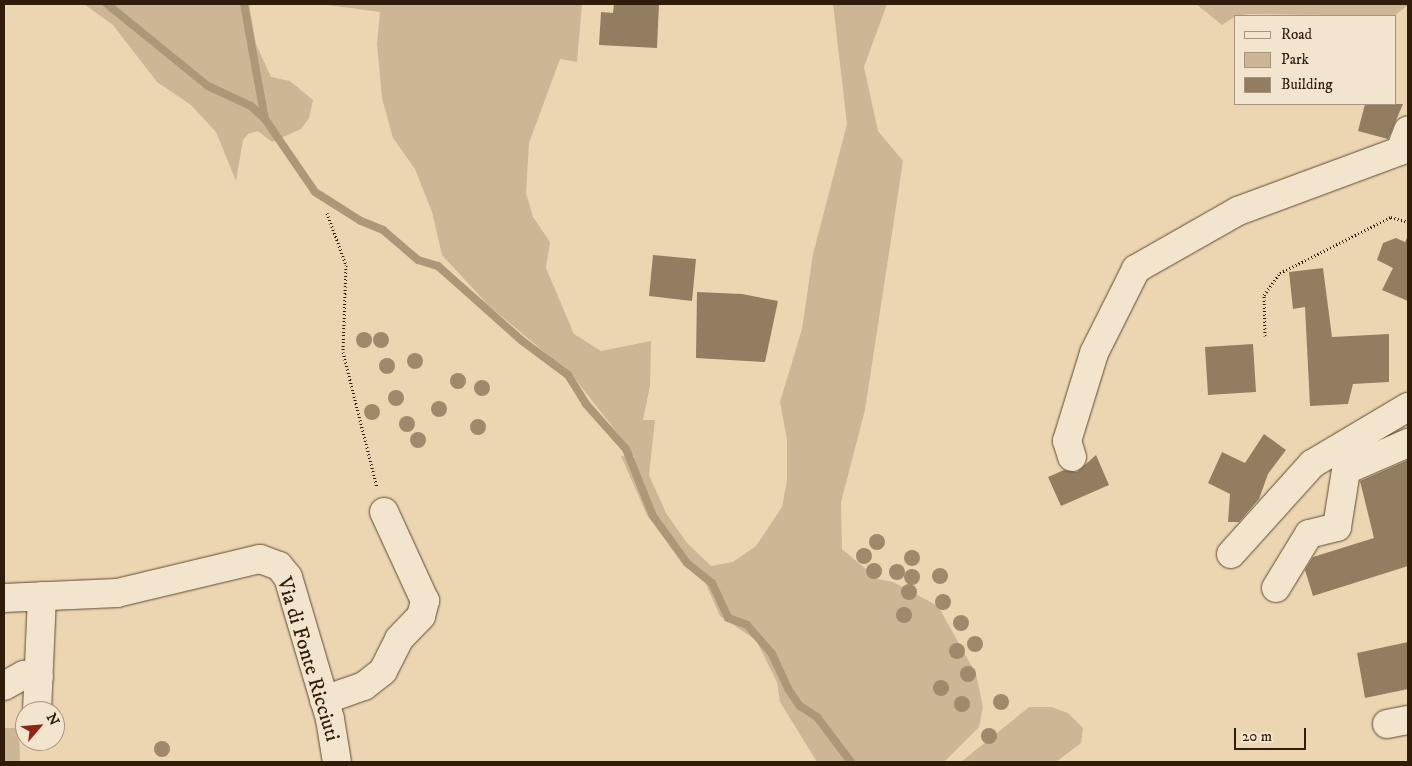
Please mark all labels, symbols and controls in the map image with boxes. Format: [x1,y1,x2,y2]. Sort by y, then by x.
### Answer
legend [1234,15,1397,105]
text: Road [1281,25,1312,44]
text: Park [1281,50,1309,69]
text: Building [1281,75,1333,94]
street label: Via di Fonte Ricciuti [271,574,345,744]
north arrow [15,701,65,751]
text: N [42,710,63,729]
scale bar [1237,718,1310,750]
text: 20 m [1242,727,1272,746]

